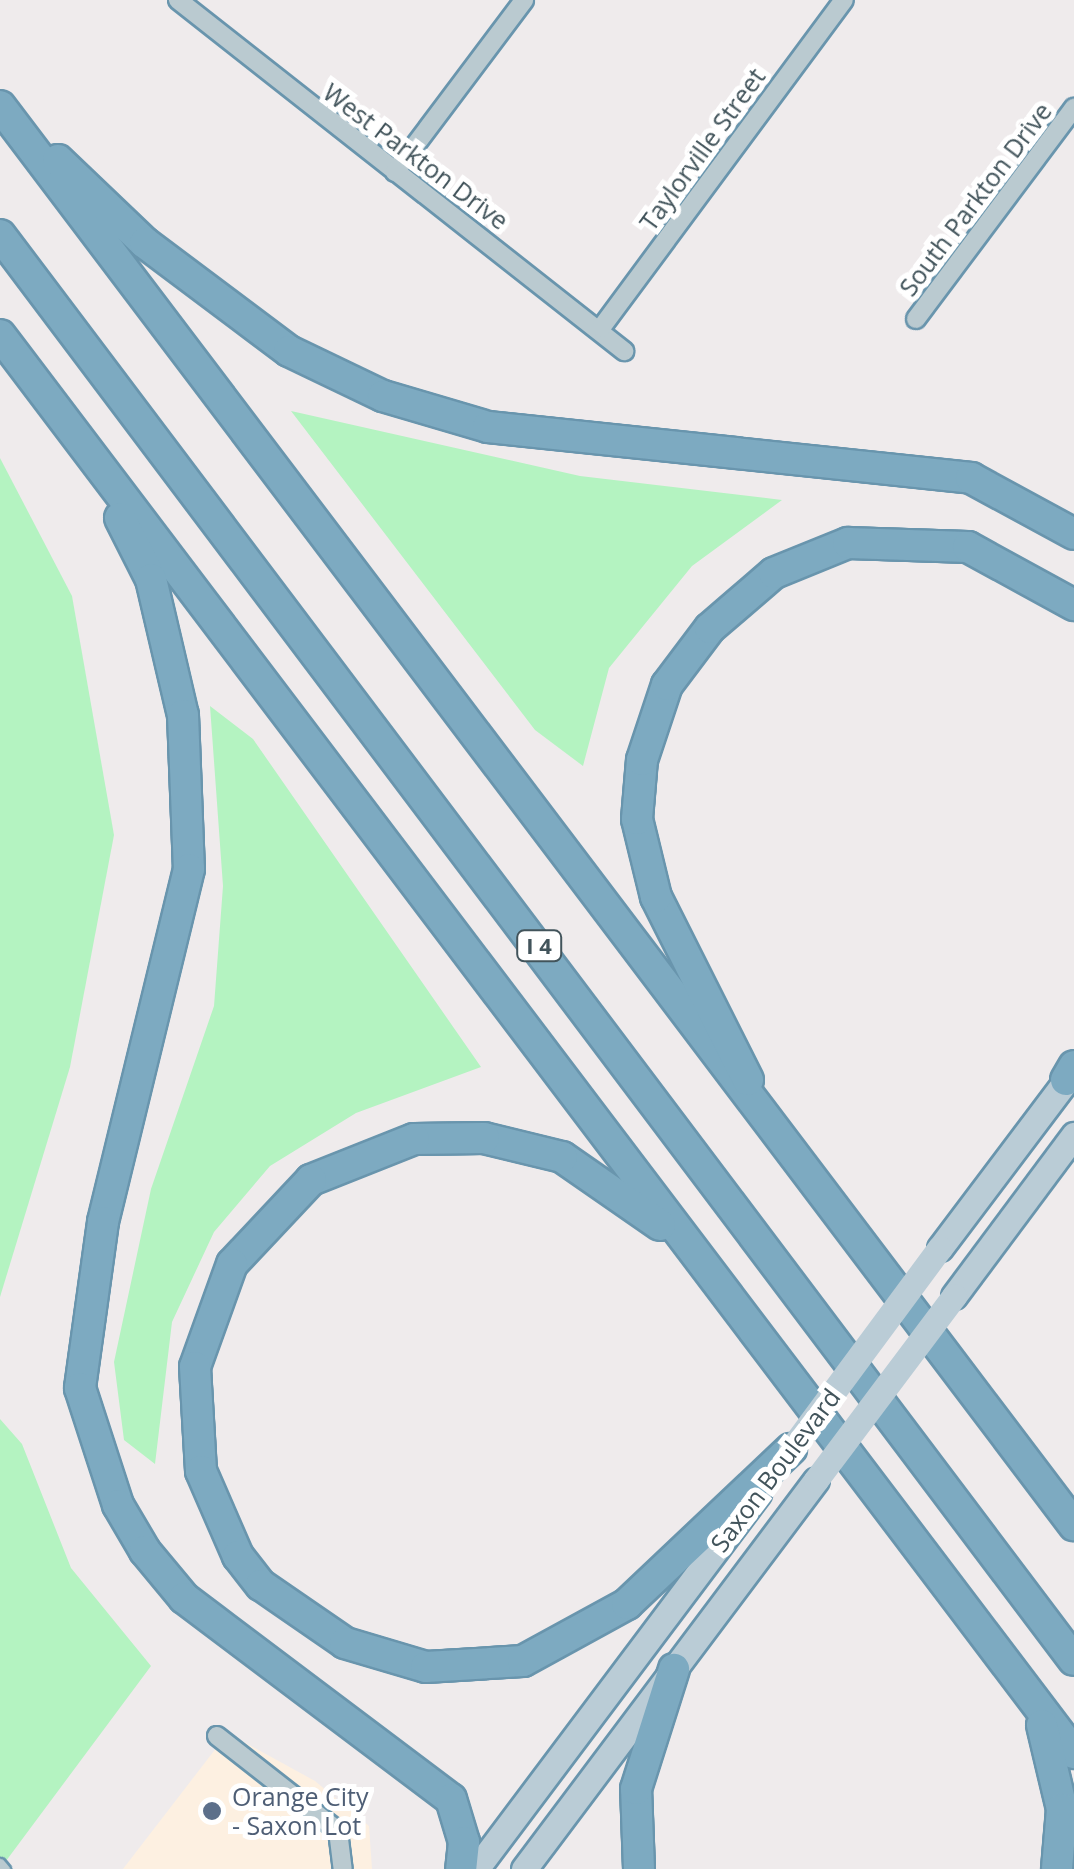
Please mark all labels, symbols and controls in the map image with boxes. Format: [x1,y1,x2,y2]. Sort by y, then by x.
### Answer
street label: Taylorville Street [633,62,771,236]
street label: West Parkton Drive [318,77,514,235]
street label: South Parkton Drive [893,97,1057,301]
road number: I 4 [514,929,564,963]
street label: Saxon Boulevard [704,1383,846,1557]
place label: Orange City - Saxon Lot [232,1782,368,1841]
marker: Orange City - Saxon Lot [201,1800,223,1822]

